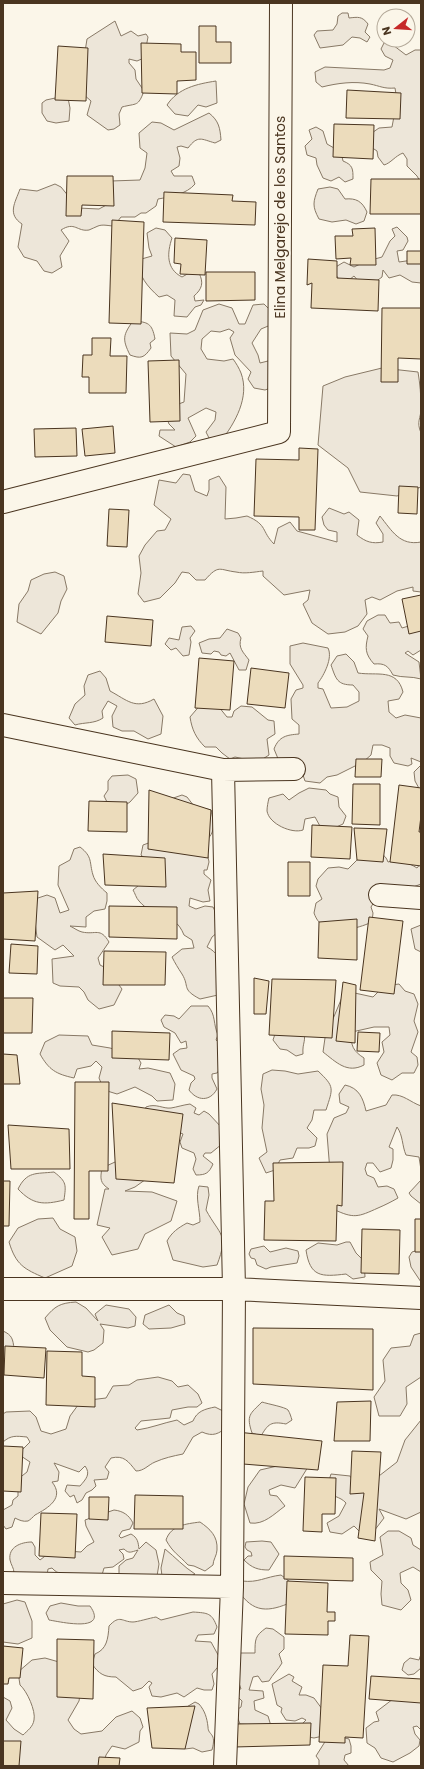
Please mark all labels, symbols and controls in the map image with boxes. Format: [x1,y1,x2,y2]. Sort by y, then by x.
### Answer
north arrow [376,8,416,48]
text: N [378,25,395,37]
street label: Elina Melgarejo de los Santos [270,116,290,318]

